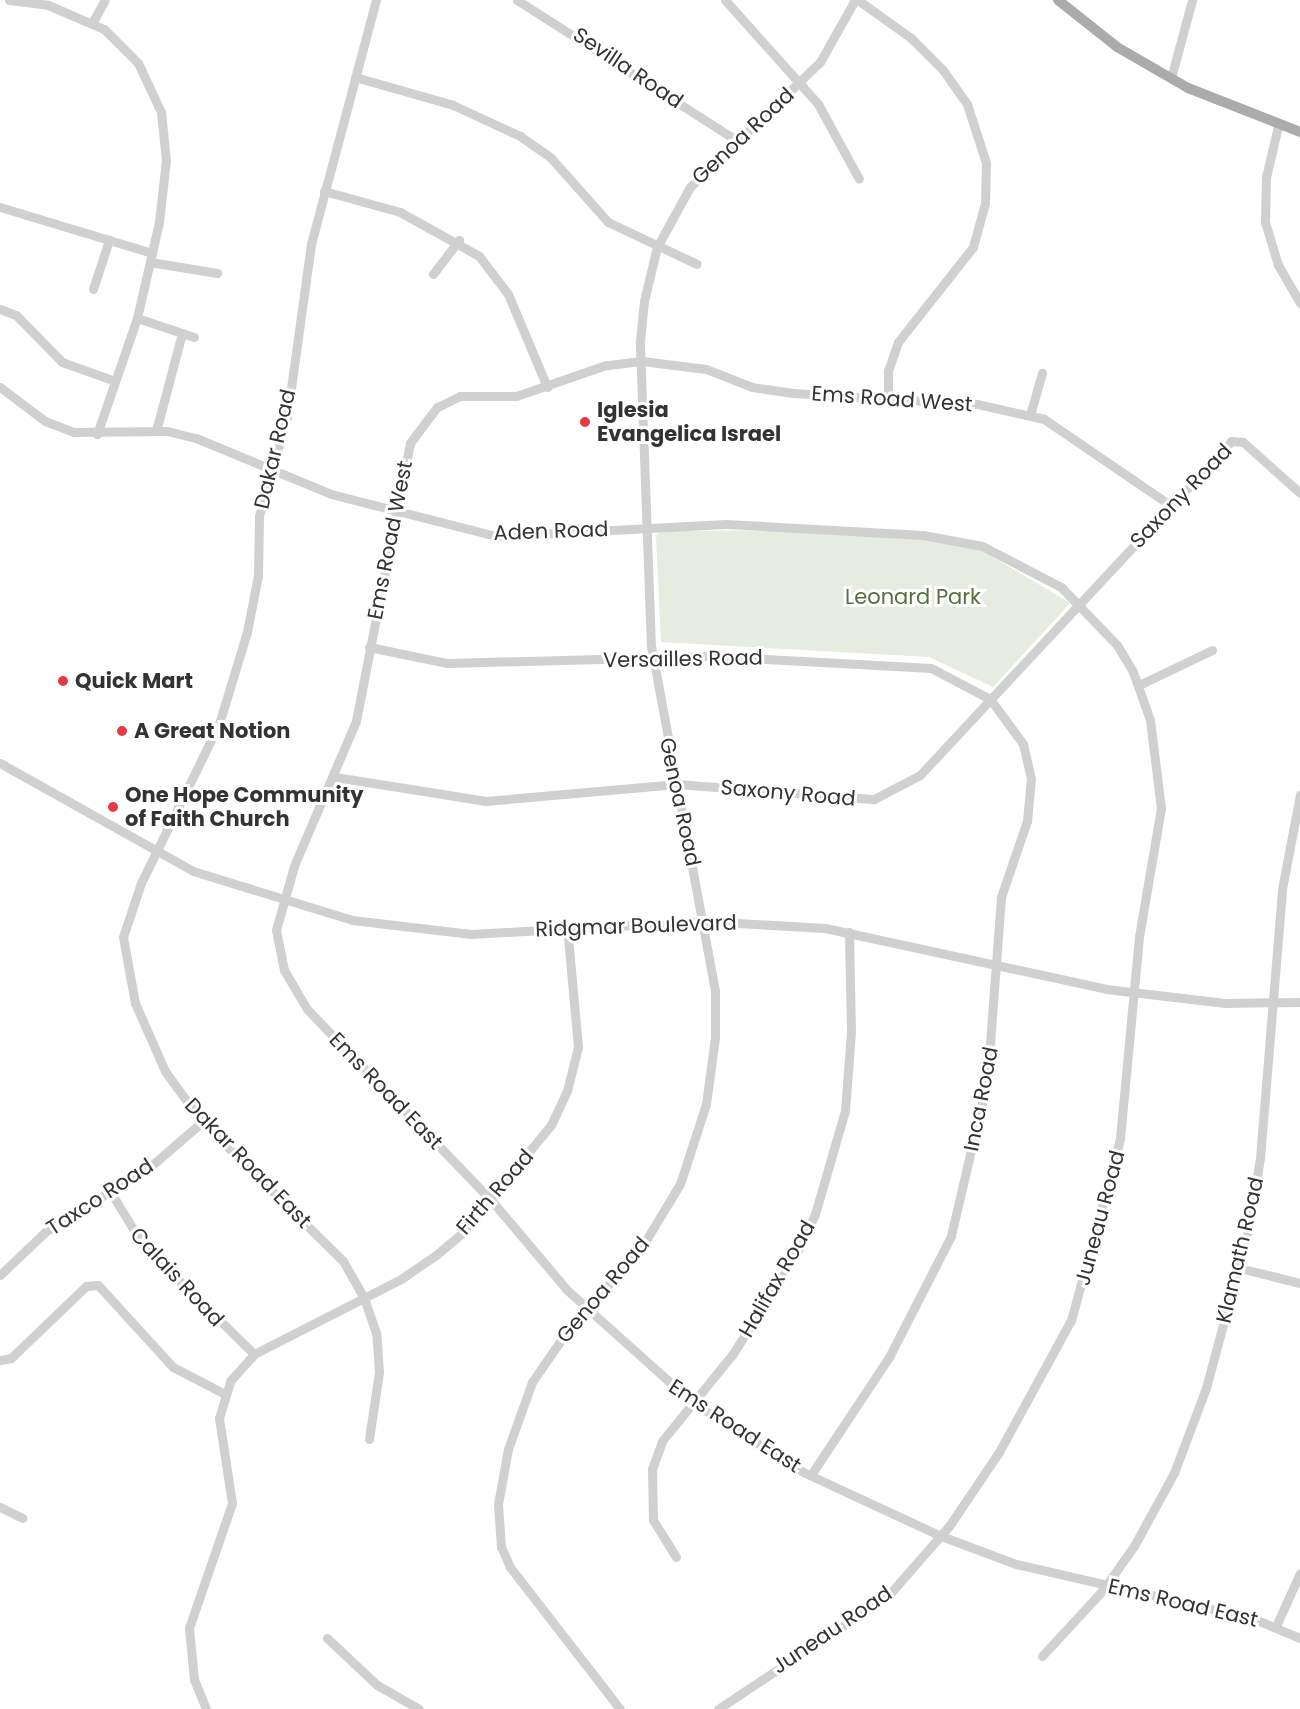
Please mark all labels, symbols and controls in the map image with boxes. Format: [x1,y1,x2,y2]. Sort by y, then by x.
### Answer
street label: Sevilla Road [568,22,688,114]
street label: Genoa Road [687,82,799,190]
street label: Ems Road West [811,381,973,417]
street label: Dakar Road [249,387,301,511]
place label: Iglesia Evangelica Israel [597,397,781,447]
marker: Iglesia Evangelica Israel [578,415,592,429]
street label: Saxony Road [1125,439,1237,553]
street label: Ems Road West [362,458,418,622]
street label: Aden Road [493,516,609,546]
park label: Leonard Park [845,584,981,610]
street label: Versailles Road [603,645,763,673]
place label: Quick Mart [75,668,193,694]
marker: Quick Mart [56,674,70,688]
place label: A Great Notion [134,718,291,744]
marker: A Great Notion [115,724,129,738]
street label: Genoa Road [654,735,706,869]
street label: Saxony Road [719,775,857,811]
place label: One Hope Community of Faith Church [125,782,364,832]
marker: One Hope Community of Faith Church [106,800,120,814]
street label: Ridgmar Boulevard [535,910,737,942]
street label: Ems Road East [324,1027,448,1155]
street label: Inca Road [959,1045,1003,1153]
street label: Dakar Road East [179,1093,317,1233]
street label: Firth Road [451,1144,539,1240]
street label: Juneau Road [1070,1148,1130,1288]
street label: Taxco Road [42,1153,158,1241]
street label: Klamath Road [1211,1175,1269,1325]
street label: Halifax Road [733,1216,821,1342]
street label: Calais Road [125,1222,229,1332]
street label: Genoa Road [551,1232,655,1348]
street label: Ems Road East [664,1374,806,1478]
street label: Ems Road East [1106,1574,1260,1632]
street label: Juneau Road [767,1581,897,1679]

